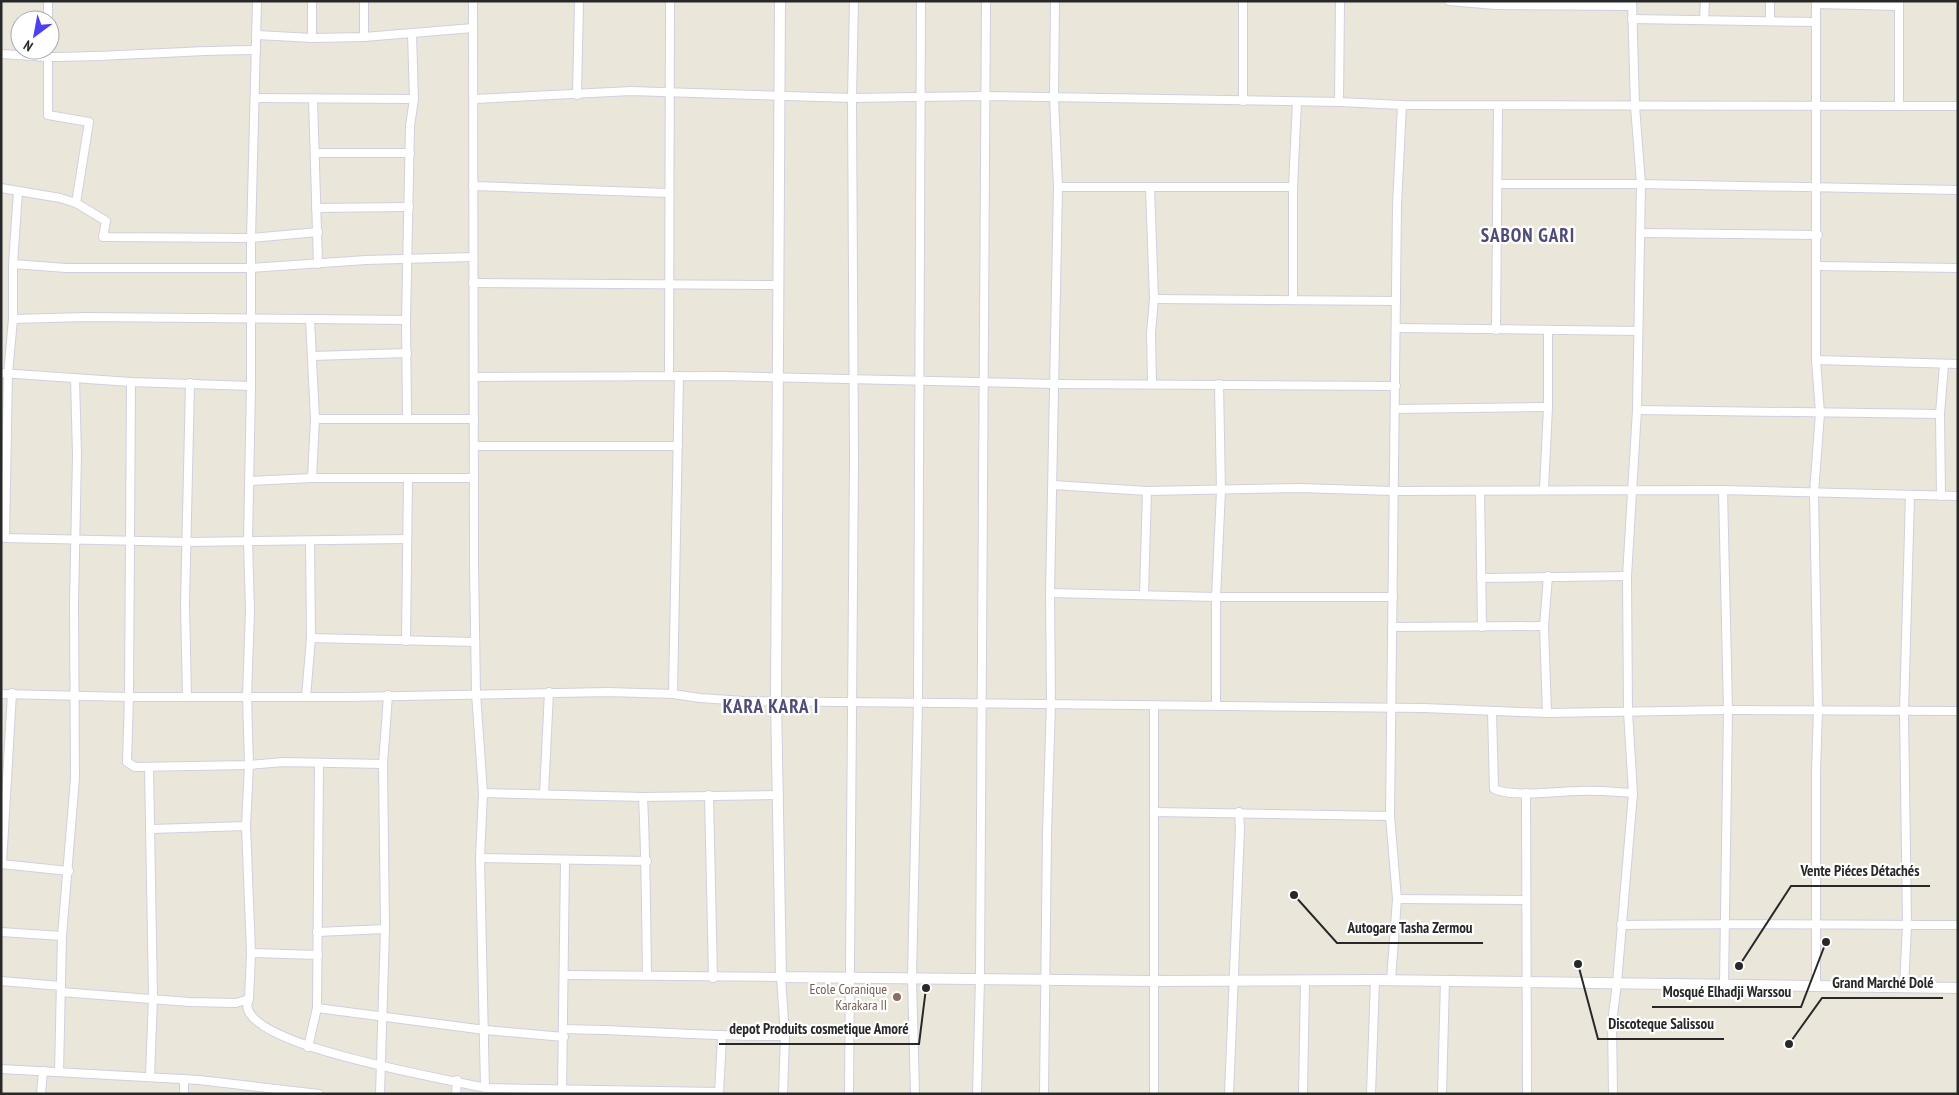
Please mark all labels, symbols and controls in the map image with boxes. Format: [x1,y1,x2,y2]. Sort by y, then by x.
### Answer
north arrow [10,10,60,60]
text: N [20,36,36,56]
district label: SABON GARI [1481,223,1575,247]
district label: KARA KARA I [723,694,819,718]
callout: Vente Piéces Détachés [1791,856,1930,886]
text: Vente Piéces Détachés [1799,861,1920,880]
callout: Autogare Tasha Zermou [1337,913,1483,943]
text: Autogare Tasha Zermou [1346,918,1473,937]
callout: Grand Marché Dolé [1822,968,1943,998]
text: Grand Marché Dolé [1832,973,1934,992]
callout: Mosqué Elhadji Warssou [1652,977,1801,1007]
place label: Ecole Coranique Karakara II [810,980,887,1014]
text: Mosqué Elhadji Warssou [1663,982,1792,1001]
marker: Ecole Coranique Karakara II [891,991,903,1003]
callout: Discoteque Salissou [1598,1009,1724,1039]
callout: depot Produits cosmetique Amoré [719,1014,919,1044]
text: Discoteque Salissou [1608,1014,1714,1033]
text: depot Produits cosmetique Amoré [729,1019,909,1038]

